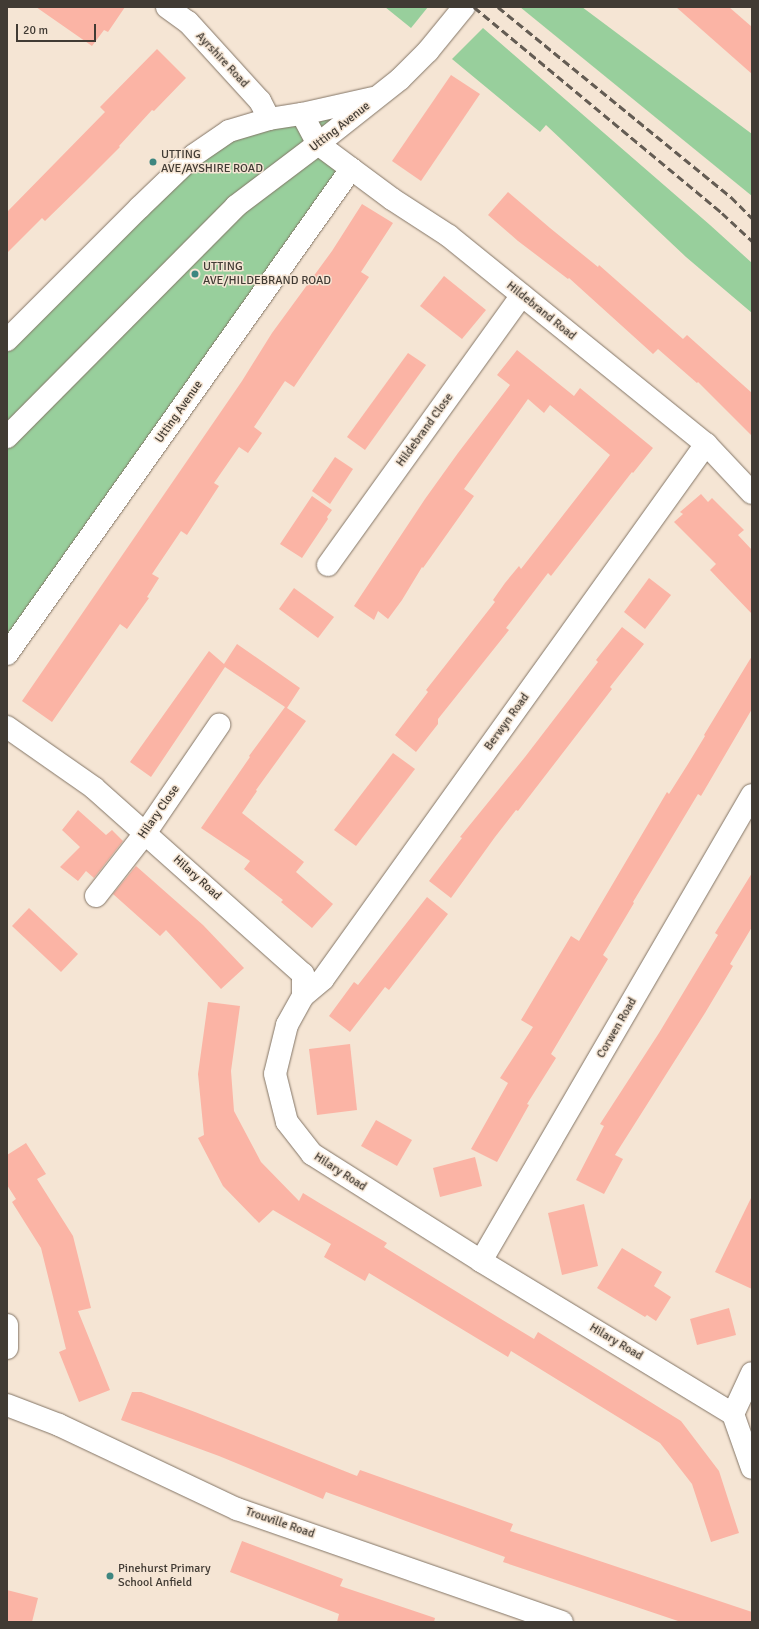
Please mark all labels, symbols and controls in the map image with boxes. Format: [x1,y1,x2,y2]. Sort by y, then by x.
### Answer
scale bar [18,16,98,42]
text: 20 m [23,23,48,38]
street label: Ayrshire Road [193,29,251,91]
street label: Utting Avenue [307,99,373,155]
place label: UTTING AVE/AYSHIRE ROAD [161,148,263,176]
marker: UTTING AVE/AYSHIRE ROAD [148,157,158,167]
place label: UTTING AVE/HILDEBRAND ROAD [203,260,331,288]
marker: UTTING AVE/HILDEBRAND ROAD [190,269,200,279]
street label: Hildebrand Road [503,279,579,343]
street label: Utting Avenue [152,378,206,446]
street label: Hildebrand Close [393,390,457,470]
street label: Berwyn Road [481,691,533,753]
street label: Hilary Close [135,782,183,842]
street label: Hilary Road [170,853,224,903]
street label: Corwen Road [594,995,640,1061]
street label: Hilary Road [311,1150,369,1194]
street label: Hilary Road [587,1320,645,1364]
street label: Trouville Road [244,1504,316,1542]
place label: Pinehurst Primary School Anfield [118,1562,211,1590]
marker: Pinehurst Primary School Anfield [105,1571,115,1581]

